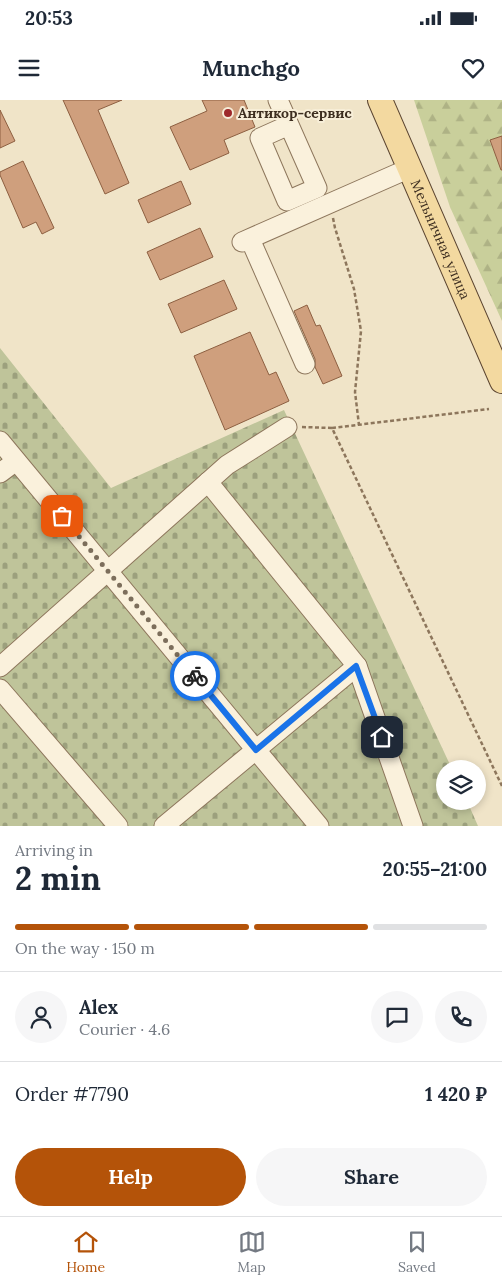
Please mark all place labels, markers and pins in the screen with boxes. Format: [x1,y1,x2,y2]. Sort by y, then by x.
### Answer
place label: Антикор-сервис [238,104,353,122]
marker: Антикор-сервис [222,107,234,119]
pin [41,495,83,537]
pin [361,716,403,758]

